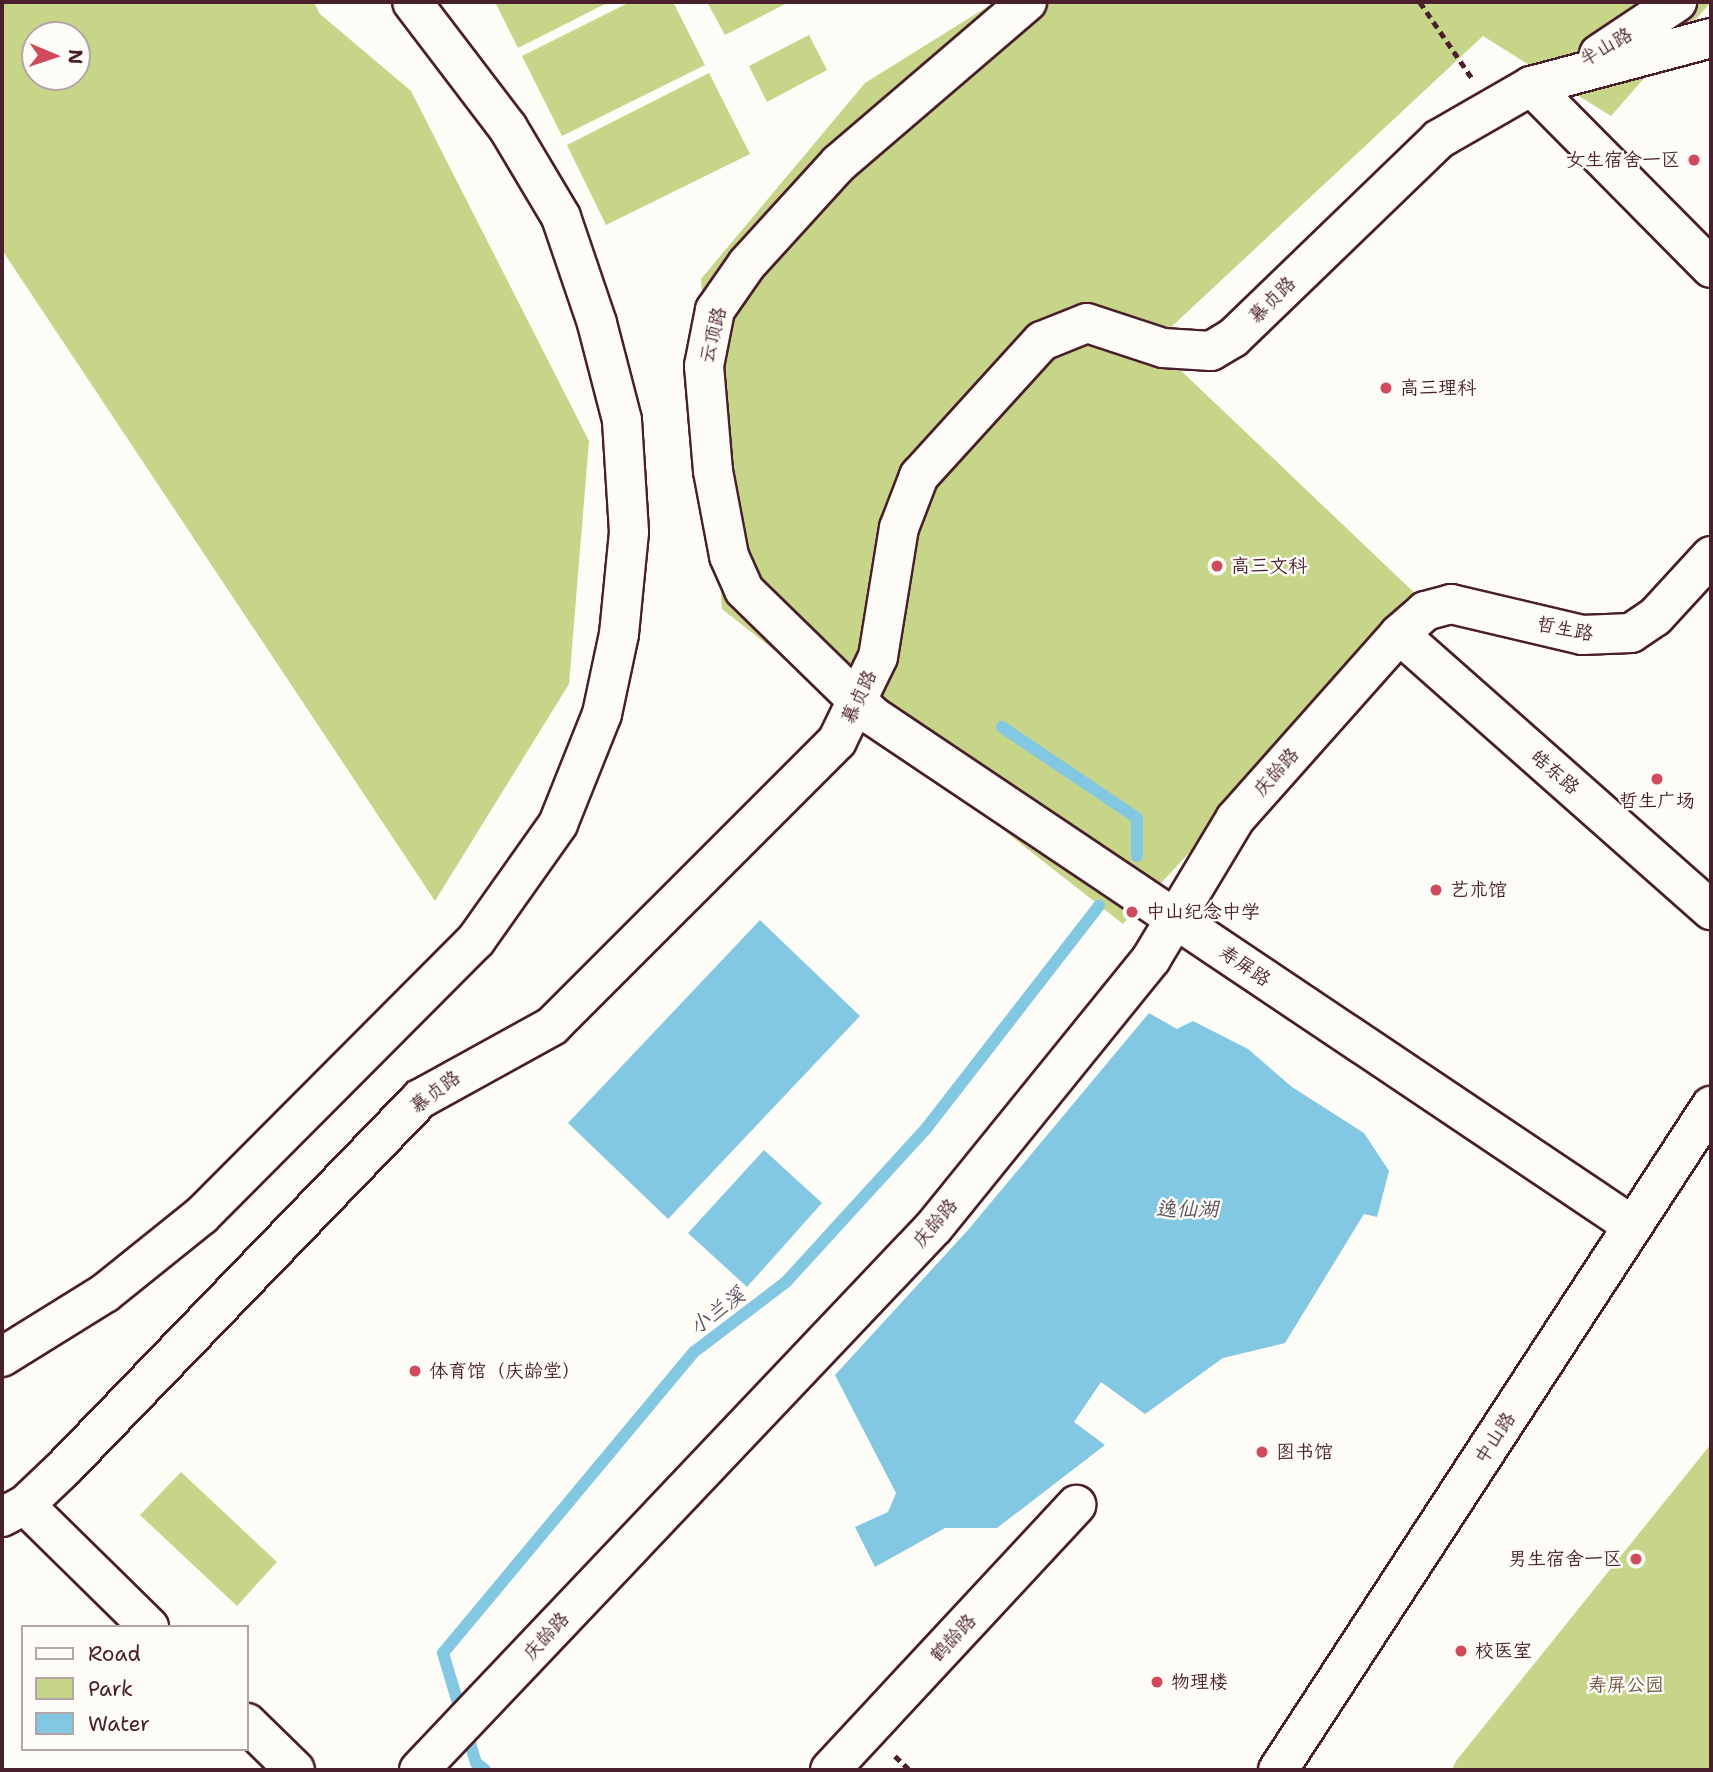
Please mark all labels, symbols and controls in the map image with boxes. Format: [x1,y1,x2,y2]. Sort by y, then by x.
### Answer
north arrow [21,21,91,91]
street label: 半山路 [1576,23,1636,71]
text: N [63,49,88,65]
place label: 女生宿舍一区 [1566,149,1680,171]
marker: 女生宿舍一区 [1686,152,1702,168]
street label: 慕贞路 [1244,272,1300,328]
street label: 云顶路 [695,305,731,365]
place label: 高三理科 [1400,377,1476,399]
marker: 高三理科 [1378,380,1394,396]
place label: 高三文科 [1231,555,1307,577]
marker: 高三文科 [1209,558,1225,574]
street label: 哲生路 [1535,612,1595,646]
street label: 慕贞路 [837,666,881,728]
street label: 庆龄路 [1248,743,1304,801]
street label: 皓东路 [1526,745,1584,799]
marker: 哲生广场 [1649,771,1665,787]
place label: 哲生广场 [1619,790,1695,812]
place label: 艺术馆 [1450,879,1507,901]
marker: 艺术馆 [1428,882,1444,898]
place label: 中山纪念中学 [1146,901,1260,923]
marker: 中山纪念中学 [1124,904,1140,920]
street label: 寿屏路 [1215,941,1275,991]
street label: 慕贞路 [405,1066,465,1118]
street label: 庆龄路 [908,1194,962,1252]
water label: 逸仙湖 [1156,1196,1218,1222]
water label: 小兰溪 [684,1282,750,1340]
place label: 体育馆（庆龄堂） [429,1360,581,1382]
marker: 体育馆（庆龄堂） [407,1363,423,1379]
street label: 中山路 [1470,1408,1520,1468]
place label: 图书馆 [1276,1441,1333,1463]
marker: 图书馆 [1254,1444,1270,1460]
place label: 男生宿舍一区 [1508,1548,1622,1570]
marker: 男生宿舍一区 [1628,1551,1644,1567]
street label: 庆龄路 [518,1607,574,1665]
street label: 鹤龄路 [925,1609,981,1667]
legend [21,1625,248,1751]
text: Road [88,1640,141,1668]
place label: 校医室 [1475,1640,1532,1662]
marker: 校医室 [1453,1643,1469,1659]
place label: 物理楼 [1171,1671,1228,1693]
marker: 物理楼 [1149,1674,1165,1690]
park label: 寿屏公园 [1588,1674,1664,1696]
text: Park [88,1675,133,1703]
text: Water [88,1710,150,1738]

